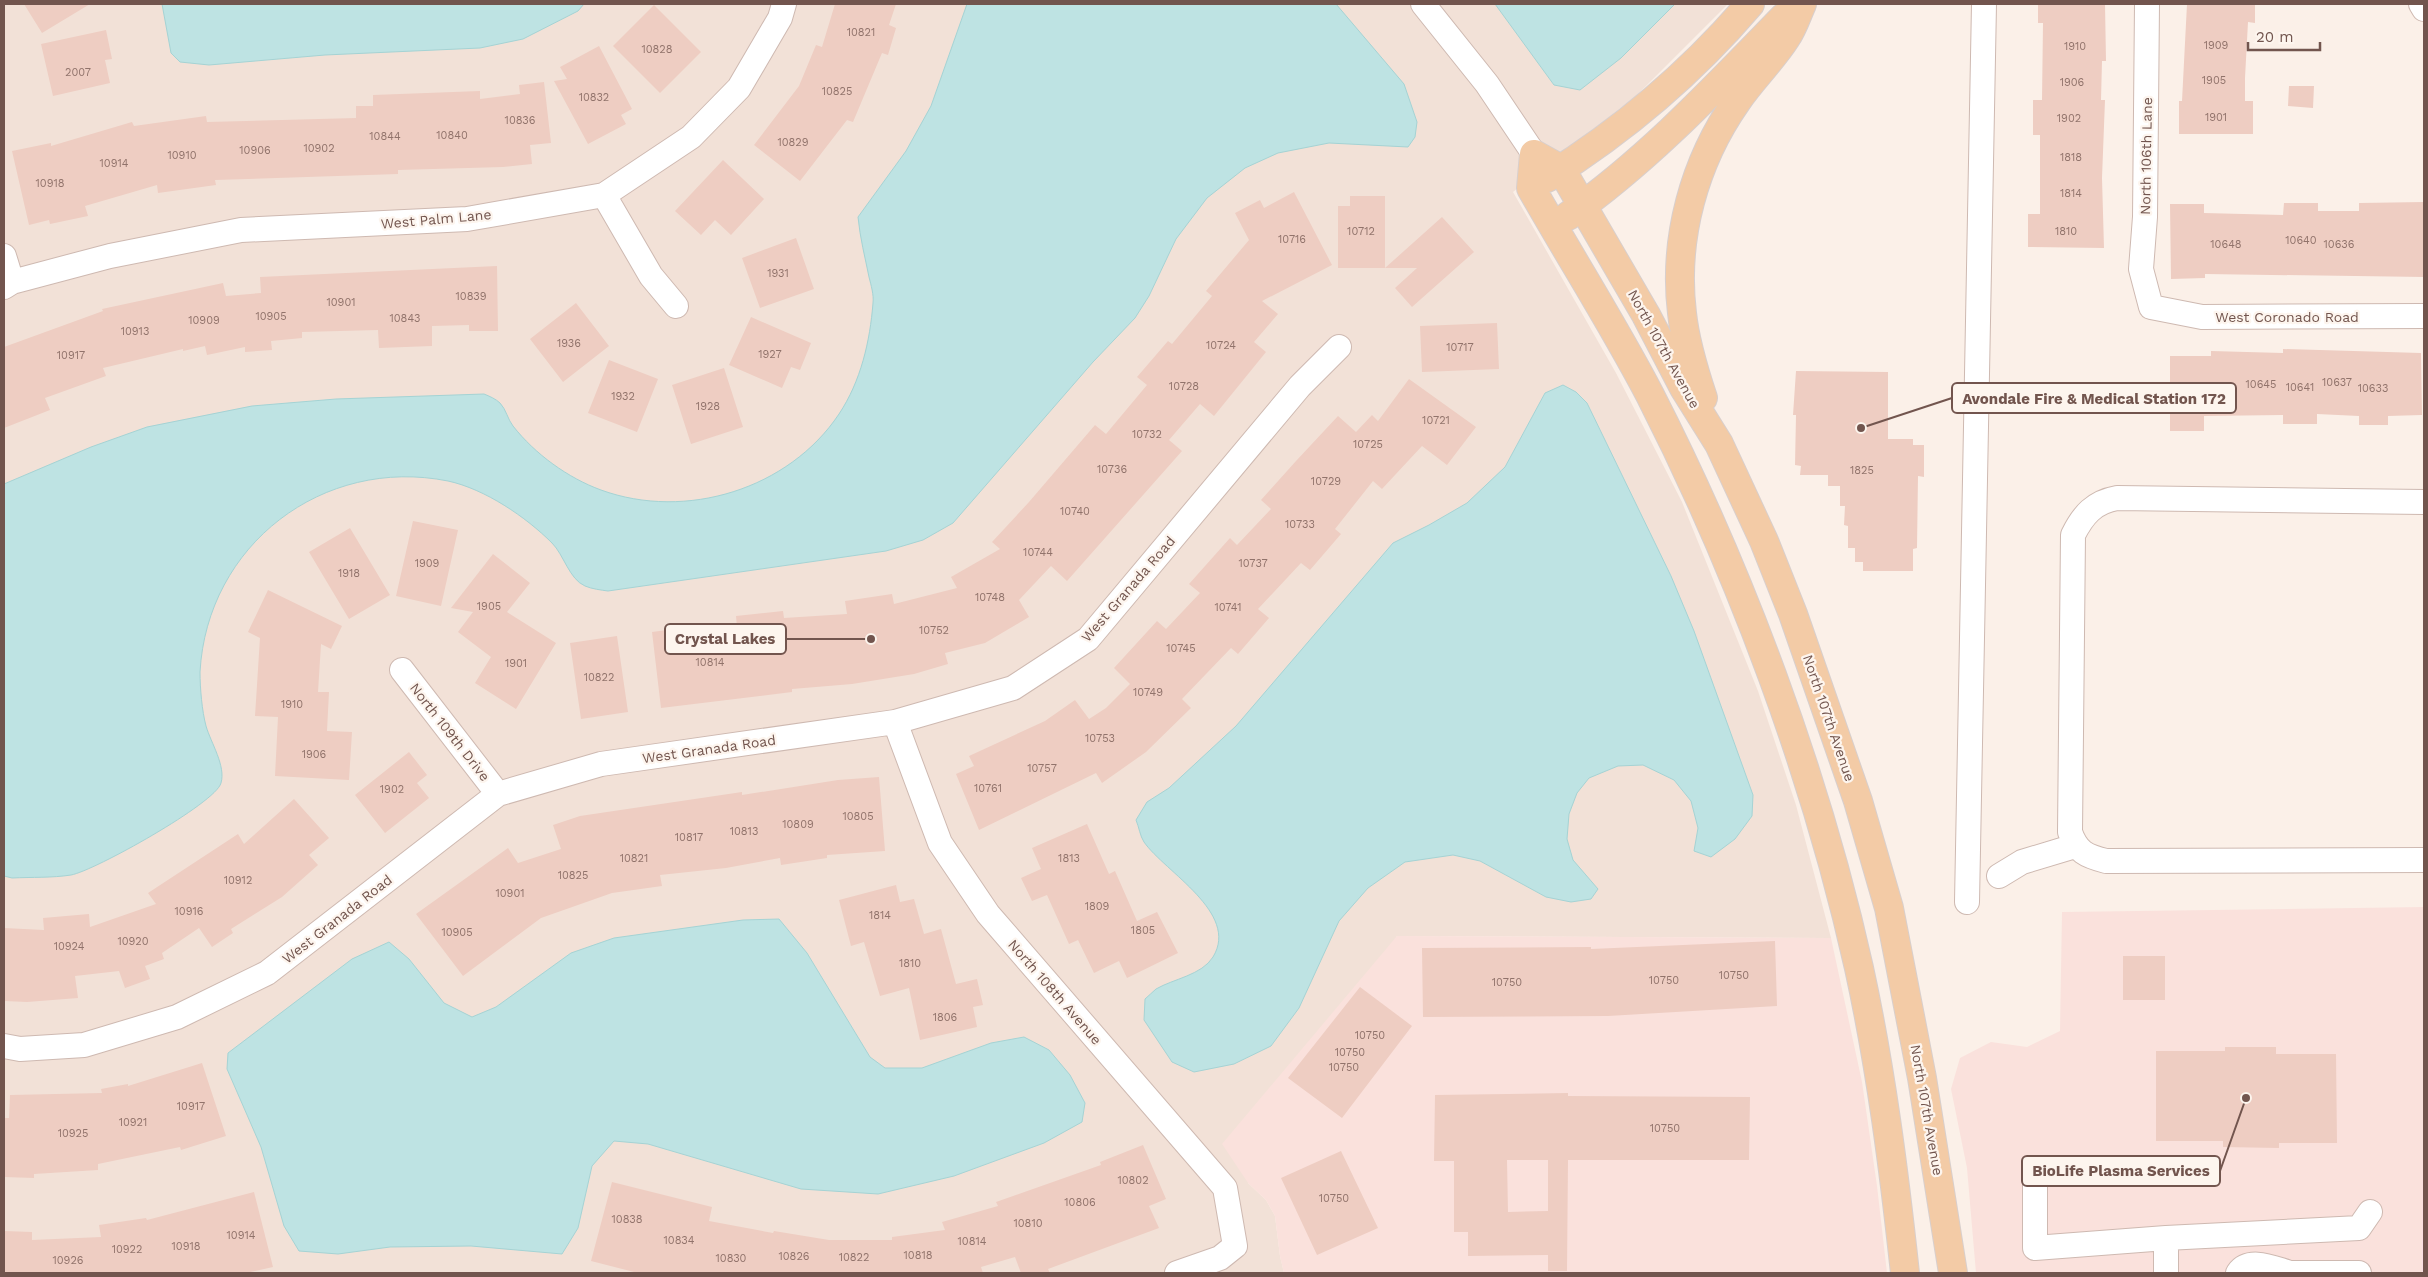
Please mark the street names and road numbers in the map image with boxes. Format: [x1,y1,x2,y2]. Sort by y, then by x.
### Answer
street label: North 106th Lane [2137,97,2155,215]
street label: West Palm Lane [380,206,492,232]
street label: North 107th Avenue [1625,287,1703,411]
street label: West Coronado Road [2215,309,2359,325]
street label: West Granada Road [1078,533,1178,645]
street label: North 107th Avenue [1800,653,1858,783]
street label: North 109th Drive [407,680,493,784]
street label: West Granada Road [641,732,777,766]
street label: West Granada Road [279,871,395,967]
street label: North 108th Avenue [1005,936,1105,1048]
street label: North 107th Avenue [1908,1043,1946,1177]

